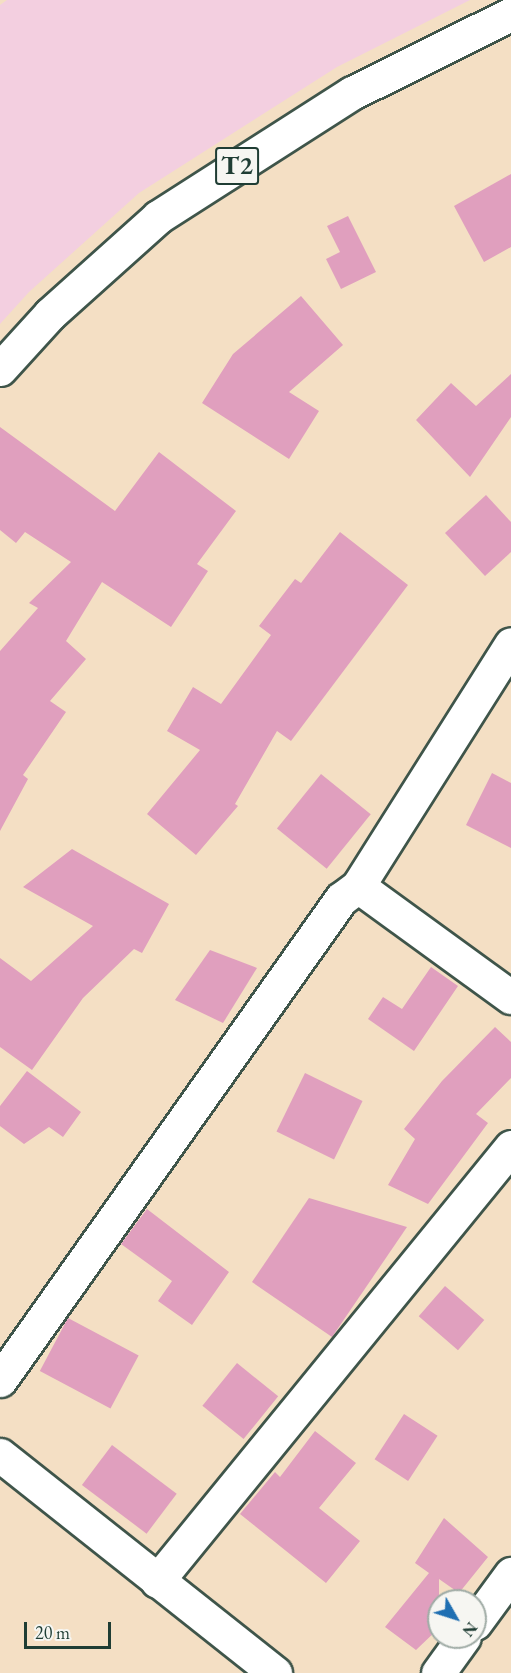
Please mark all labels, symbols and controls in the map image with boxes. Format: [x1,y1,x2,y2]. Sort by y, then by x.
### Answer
road number: T2 [214,143,260,189]
north arrow [427,1589,487,1649]
scale bar [27,1610,114,1648]
text: N [458,1618,482,1641]
text: 20 m [35,1621,70,1644]

